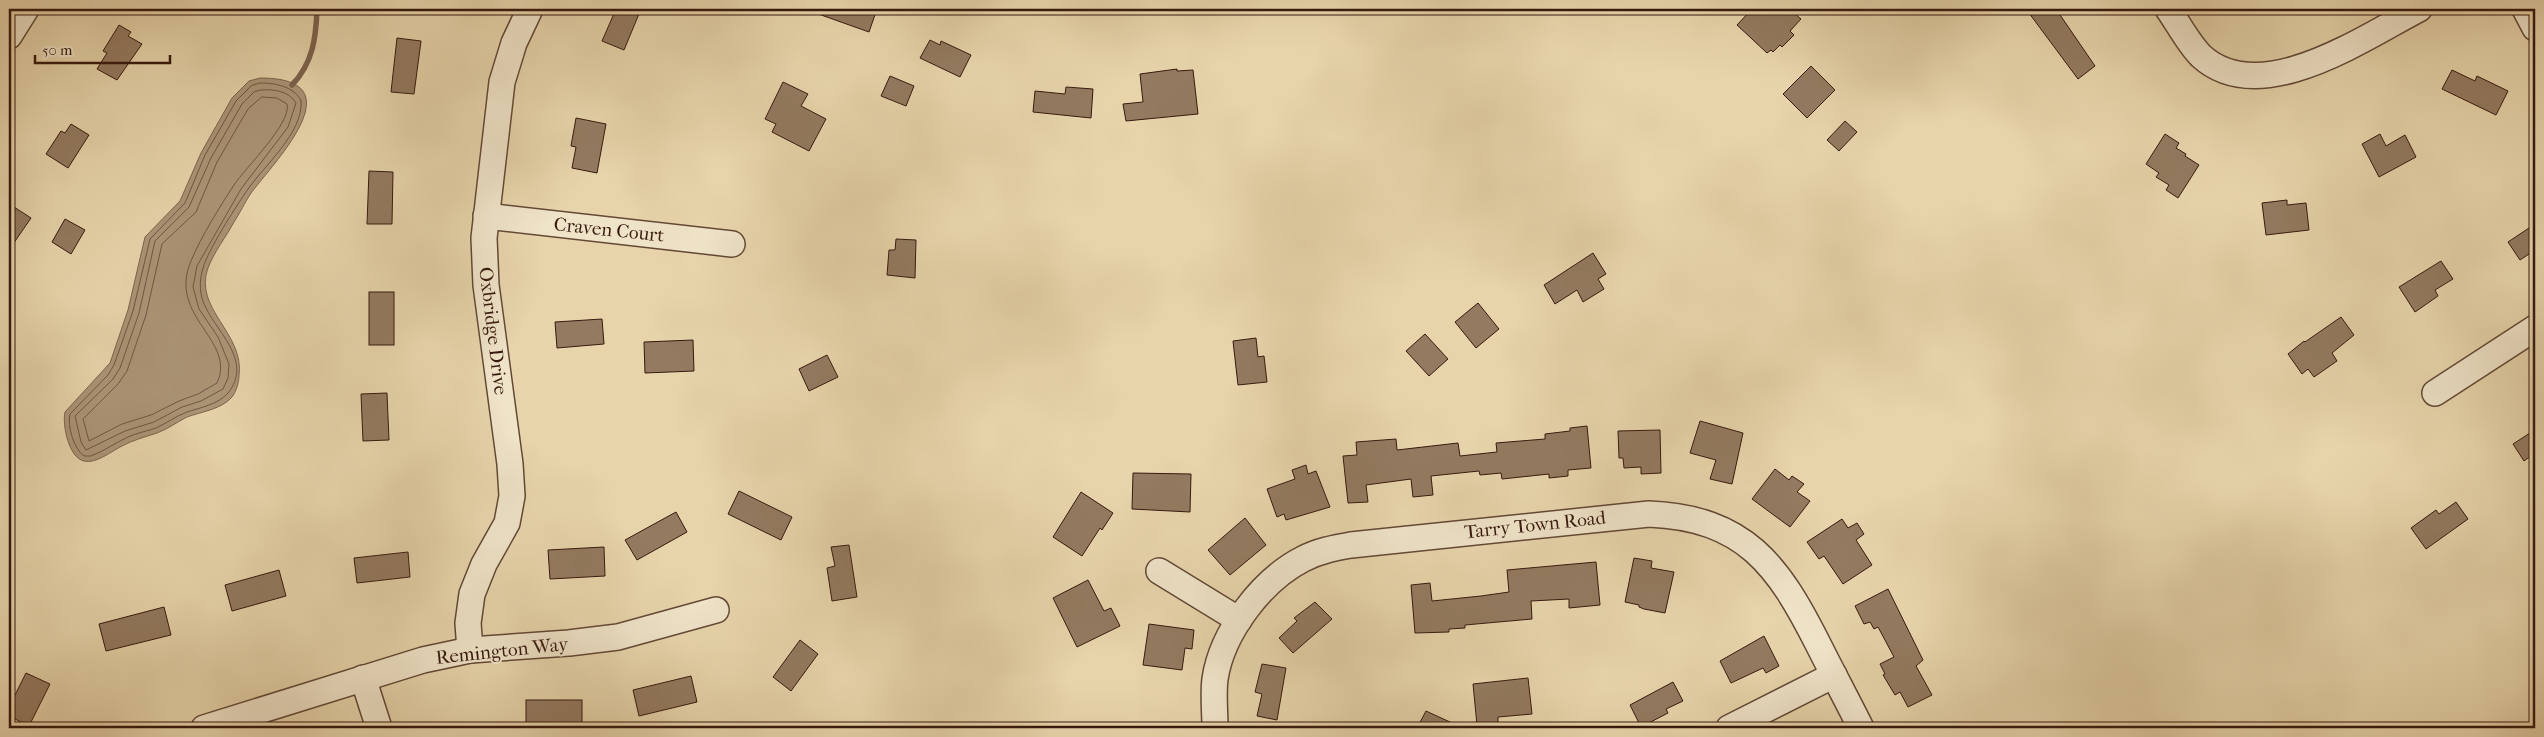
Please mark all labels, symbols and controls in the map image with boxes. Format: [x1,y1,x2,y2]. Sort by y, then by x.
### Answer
scale bar [35,32,170,64]
text: 50 m [42,41,73,59]
street label: Craven Court [553,213,665,247]
street label: Oxbridge Drive [474,266,512,396]
street label: Tarry Town Road [1463,507,1607,543]
street label: Remington Way [435,633,570,669]

